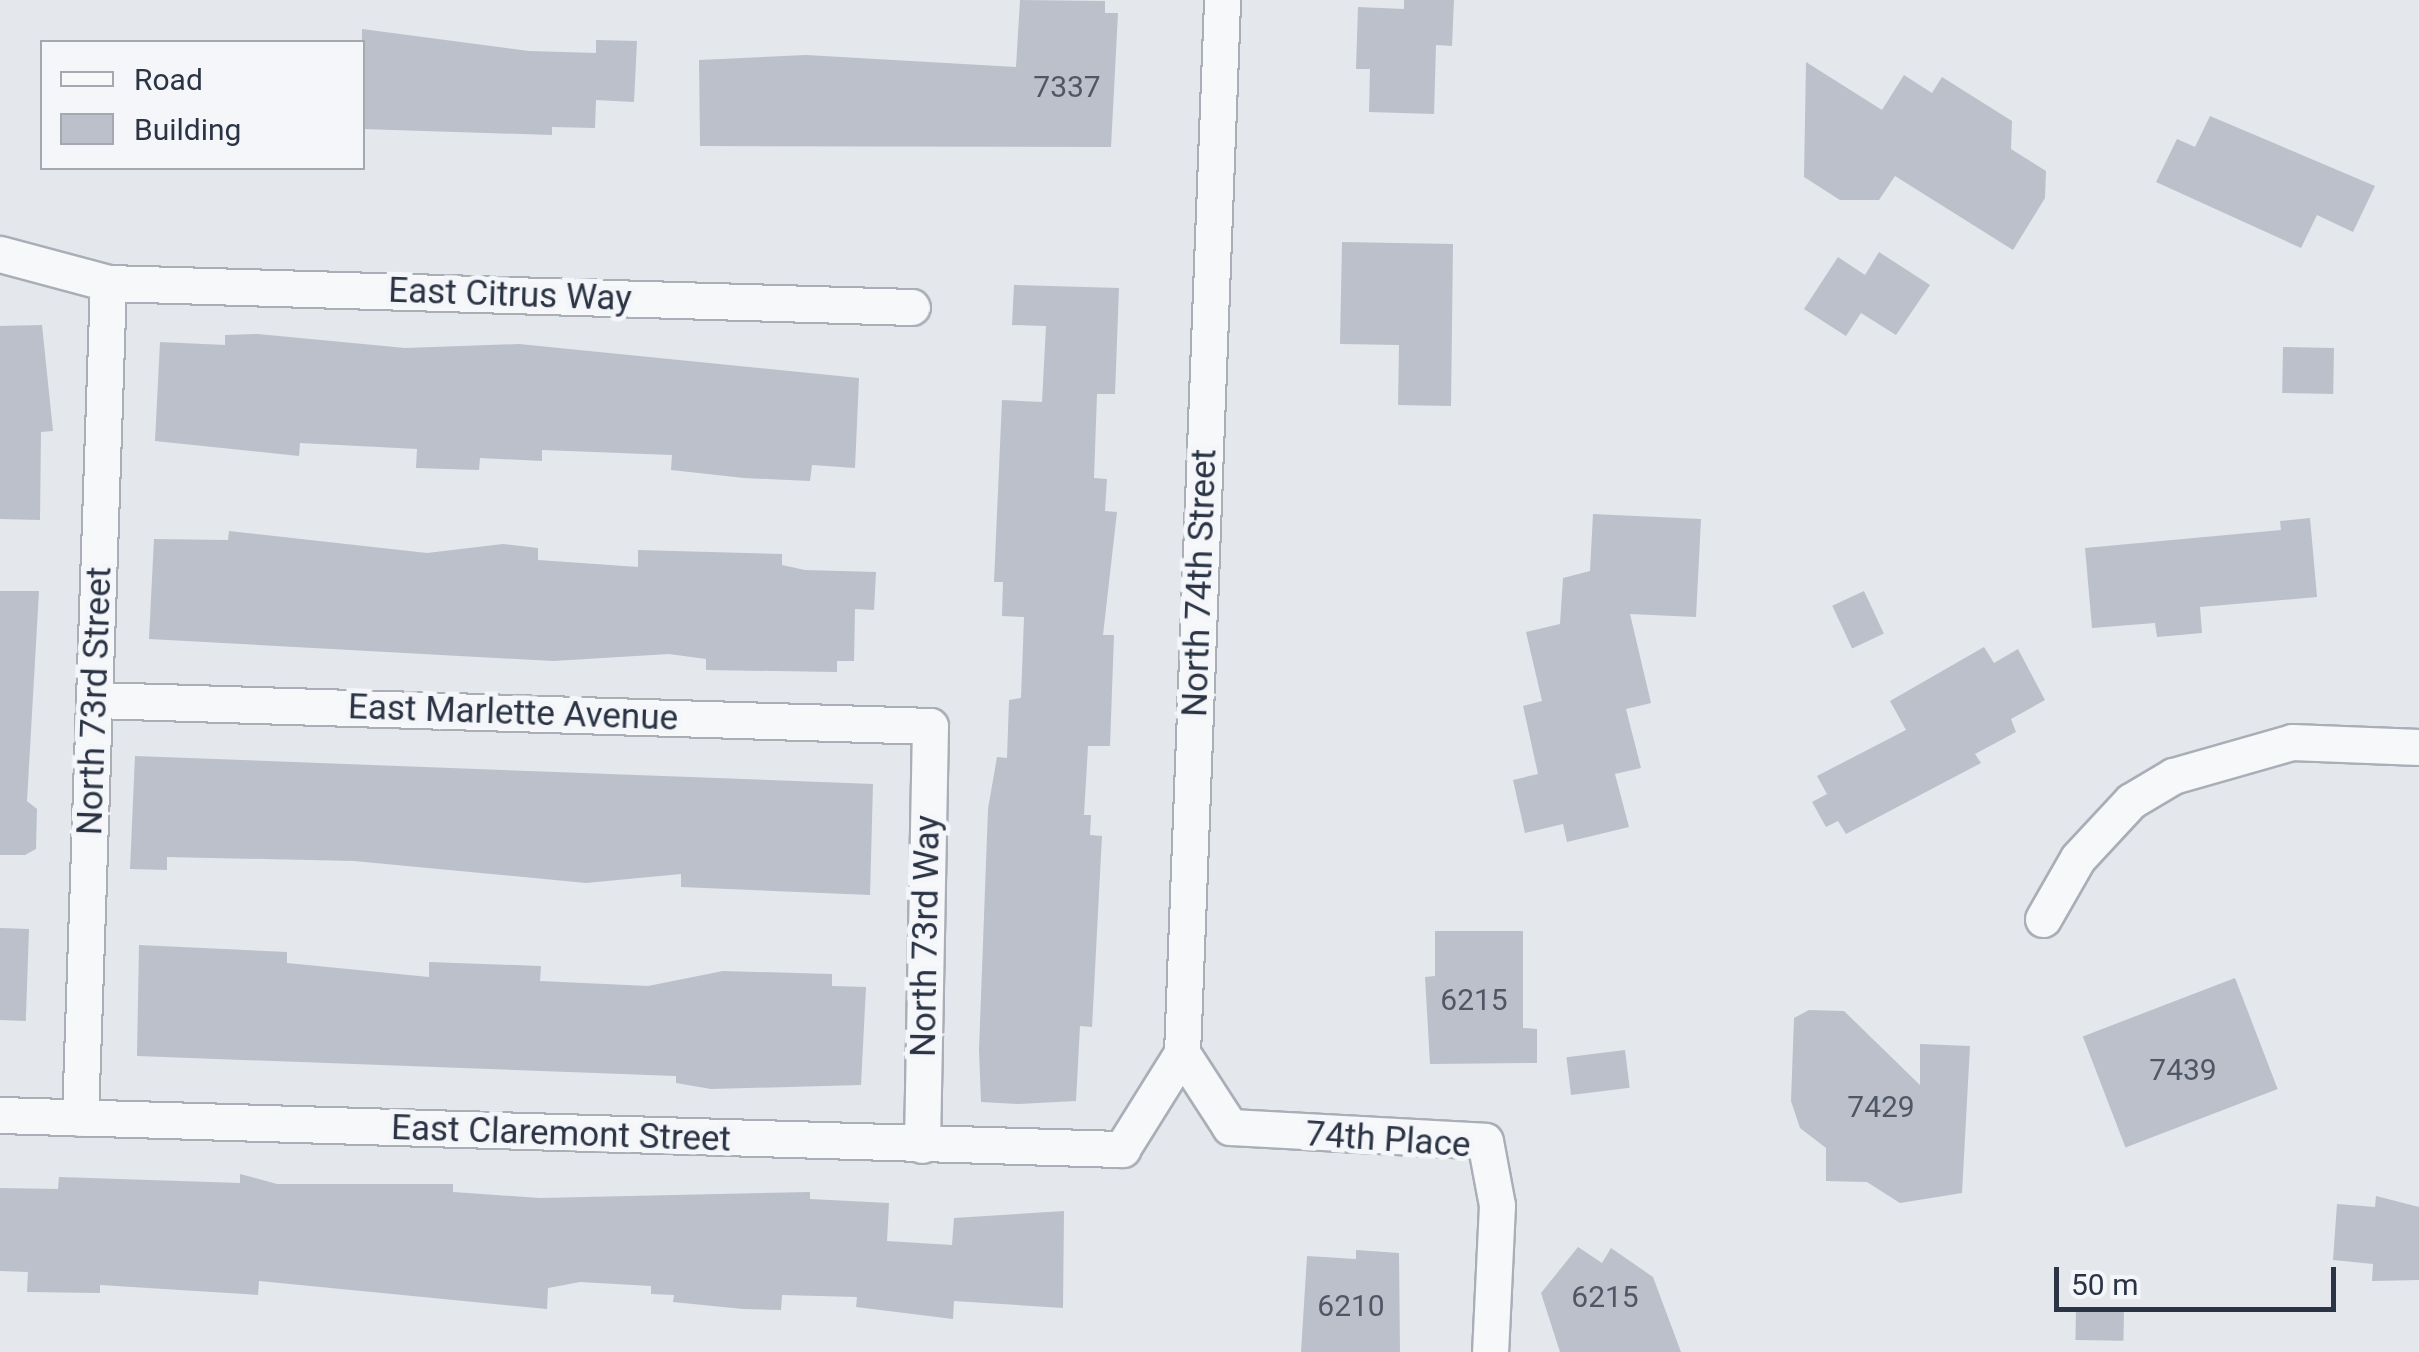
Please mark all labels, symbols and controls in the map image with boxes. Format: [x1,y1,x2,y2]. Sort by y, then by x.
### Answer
legend [40,40,365,170]
text: Road [134,62,203,97]
house number: 7337 [1033,69,1101,105]
text: Building [134,112,241,147]
street label: East Citrus Way [388,270,632,320]
street label: North 74th Street [1174,448,1226,718]
street label: North 73rd Street [69,566,121,836]
street label: East Marlette Avenue [347,686,679,740]
street label: North 73rd Way [903,815,949,1057]
house number: 6215 [1440,982,1508,1018]
house number: 7439 [2149,1052,2217,1088]
house number: 7429 [1847,1089,1915,1125]
street label: East Claremont Street [390,1107,732,1161]
street label: 74th Place [1304,1113,1472,1167]
scale bar [2059,1247,2342,1309]
text: 50 m [2071,1267,2138,1302]
house number: 6215 [1571,1279,1639,1315]
house number: 6210 [1317,1288,1385,1324]

